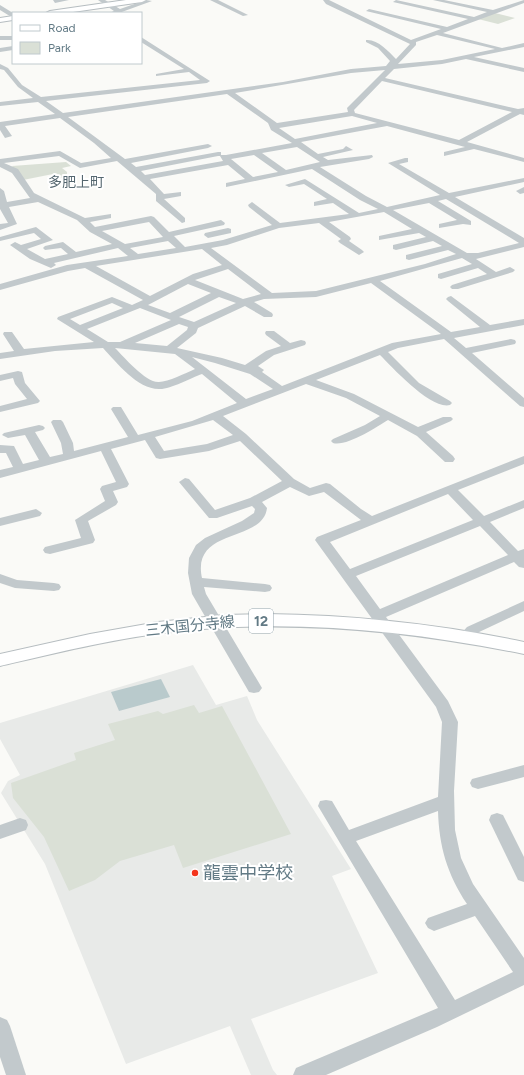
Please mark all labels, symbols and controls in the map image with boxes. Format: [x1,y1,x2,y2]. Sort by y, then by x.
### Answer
legend [12,12,142,64]
text: Road [48,21,76,35]
text: Park [48,41,71,55]
district label: 多肥上町 [48,174,104,191]
road number: 12 [249,609,273,633]
street label: 三木国分寺線 [144,612,236,640]
place label: 龍雲中学校 [203,862,293,884]
marker: 龍雲中学校 [190,868,200,878]

